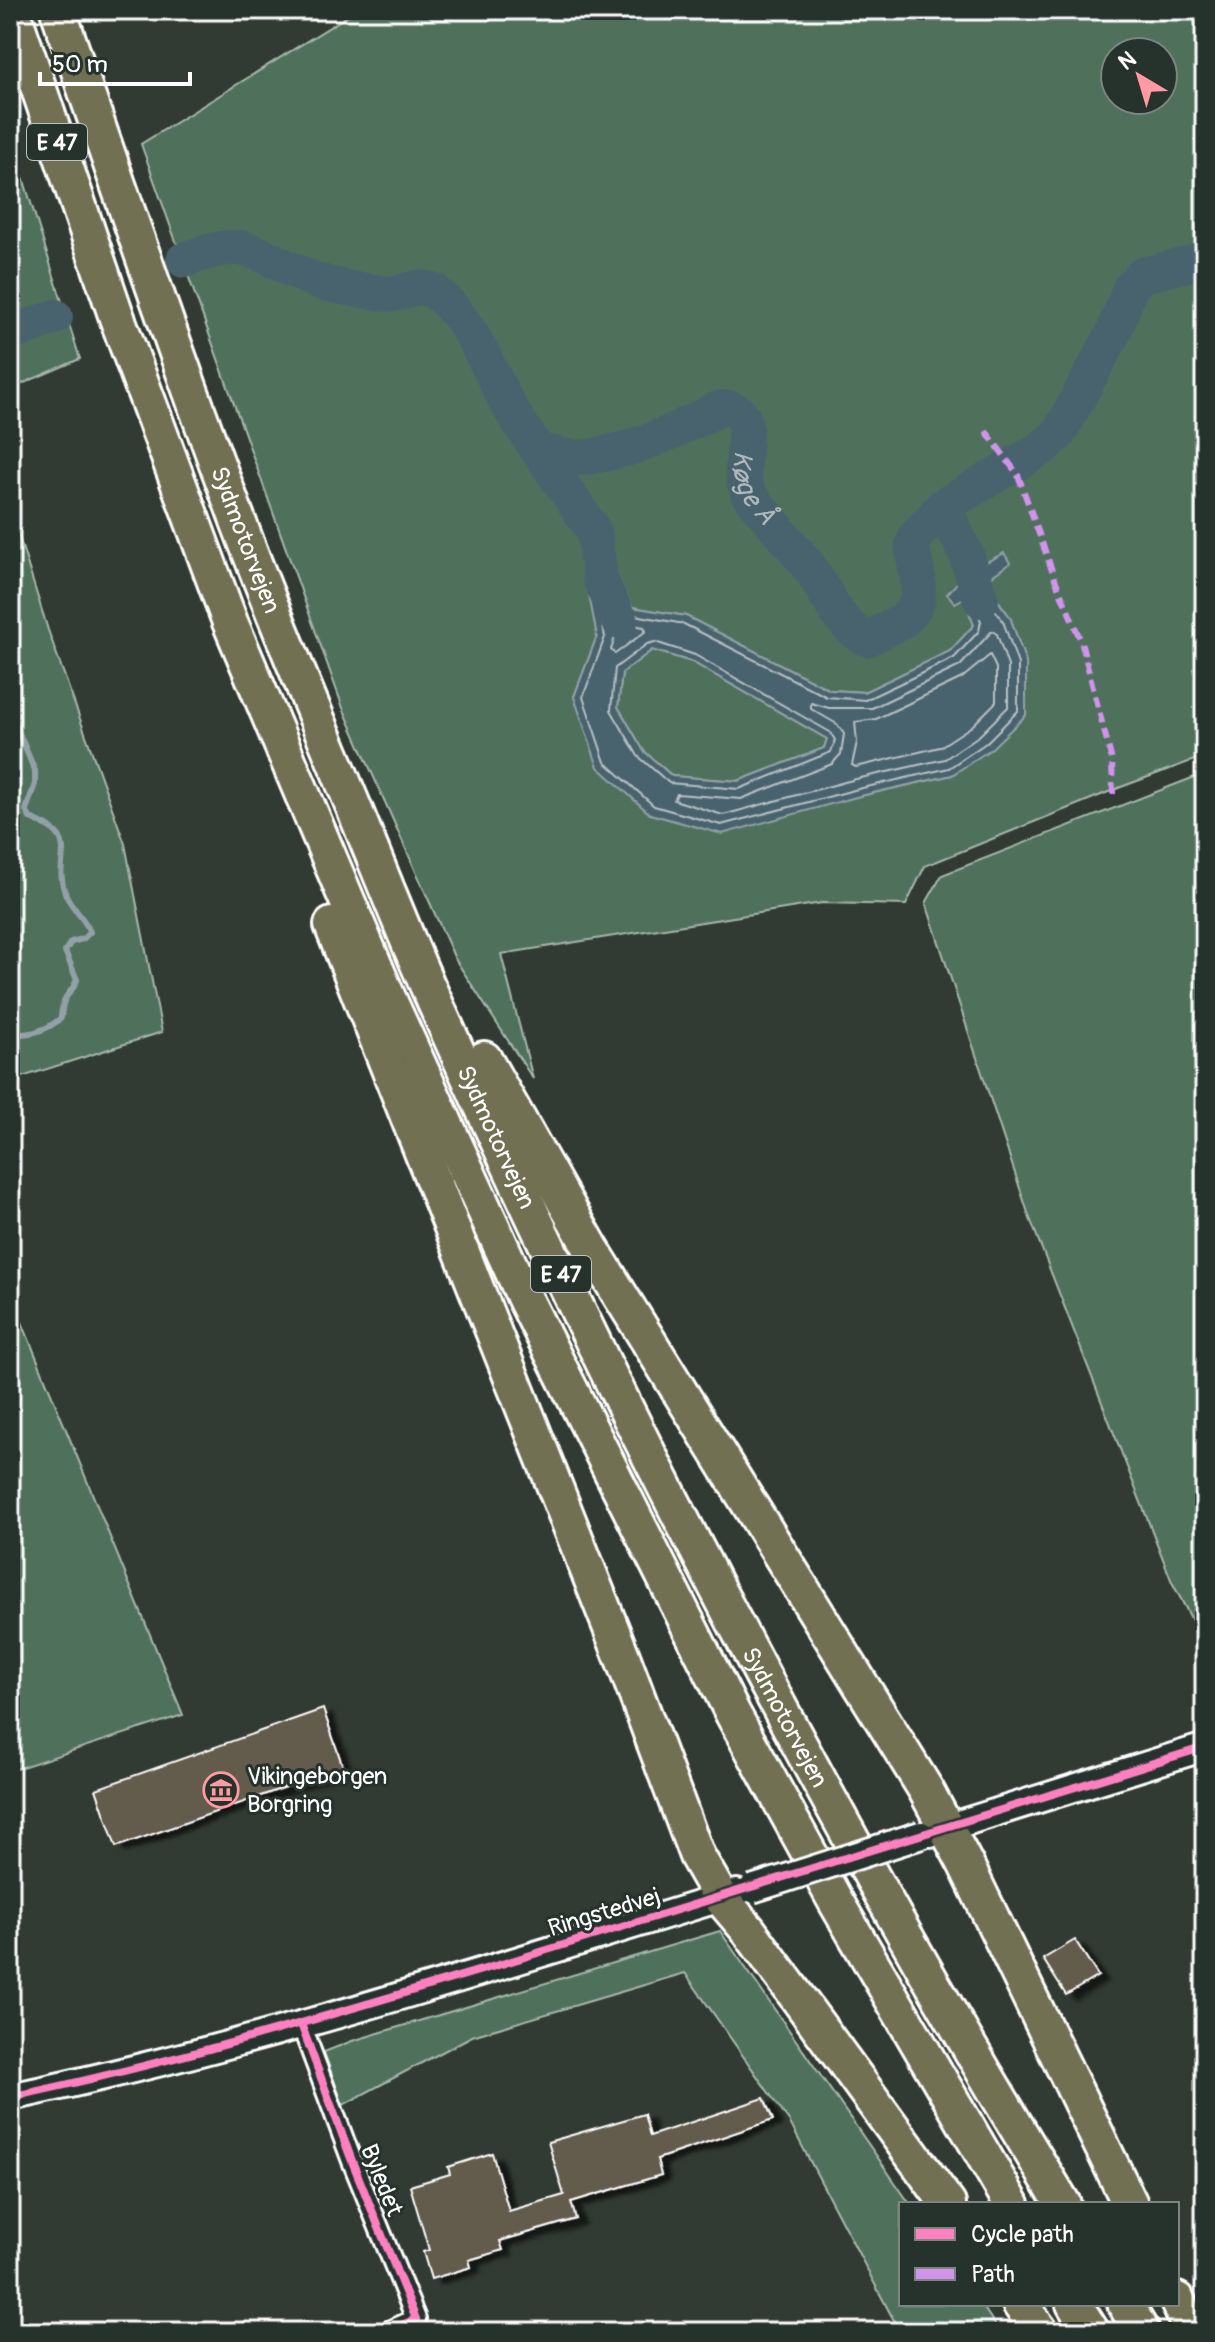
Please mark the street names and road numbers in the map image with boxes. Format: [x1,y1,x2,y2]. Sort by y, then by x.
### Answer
road number: E 47 [27,124,87,160]
street label: Sydmotorvejen [204,463,286,617]
street label: Sydmotorvejen [450,1061,541,1214]
road number: E 47 [531,1256,591,1292]
street label: Sydmotorvejen [735,1643,834,1792]
street label: Ringstedvej [545,1882,664,1943]
street label: Byledet [354,2140,409,2221]

